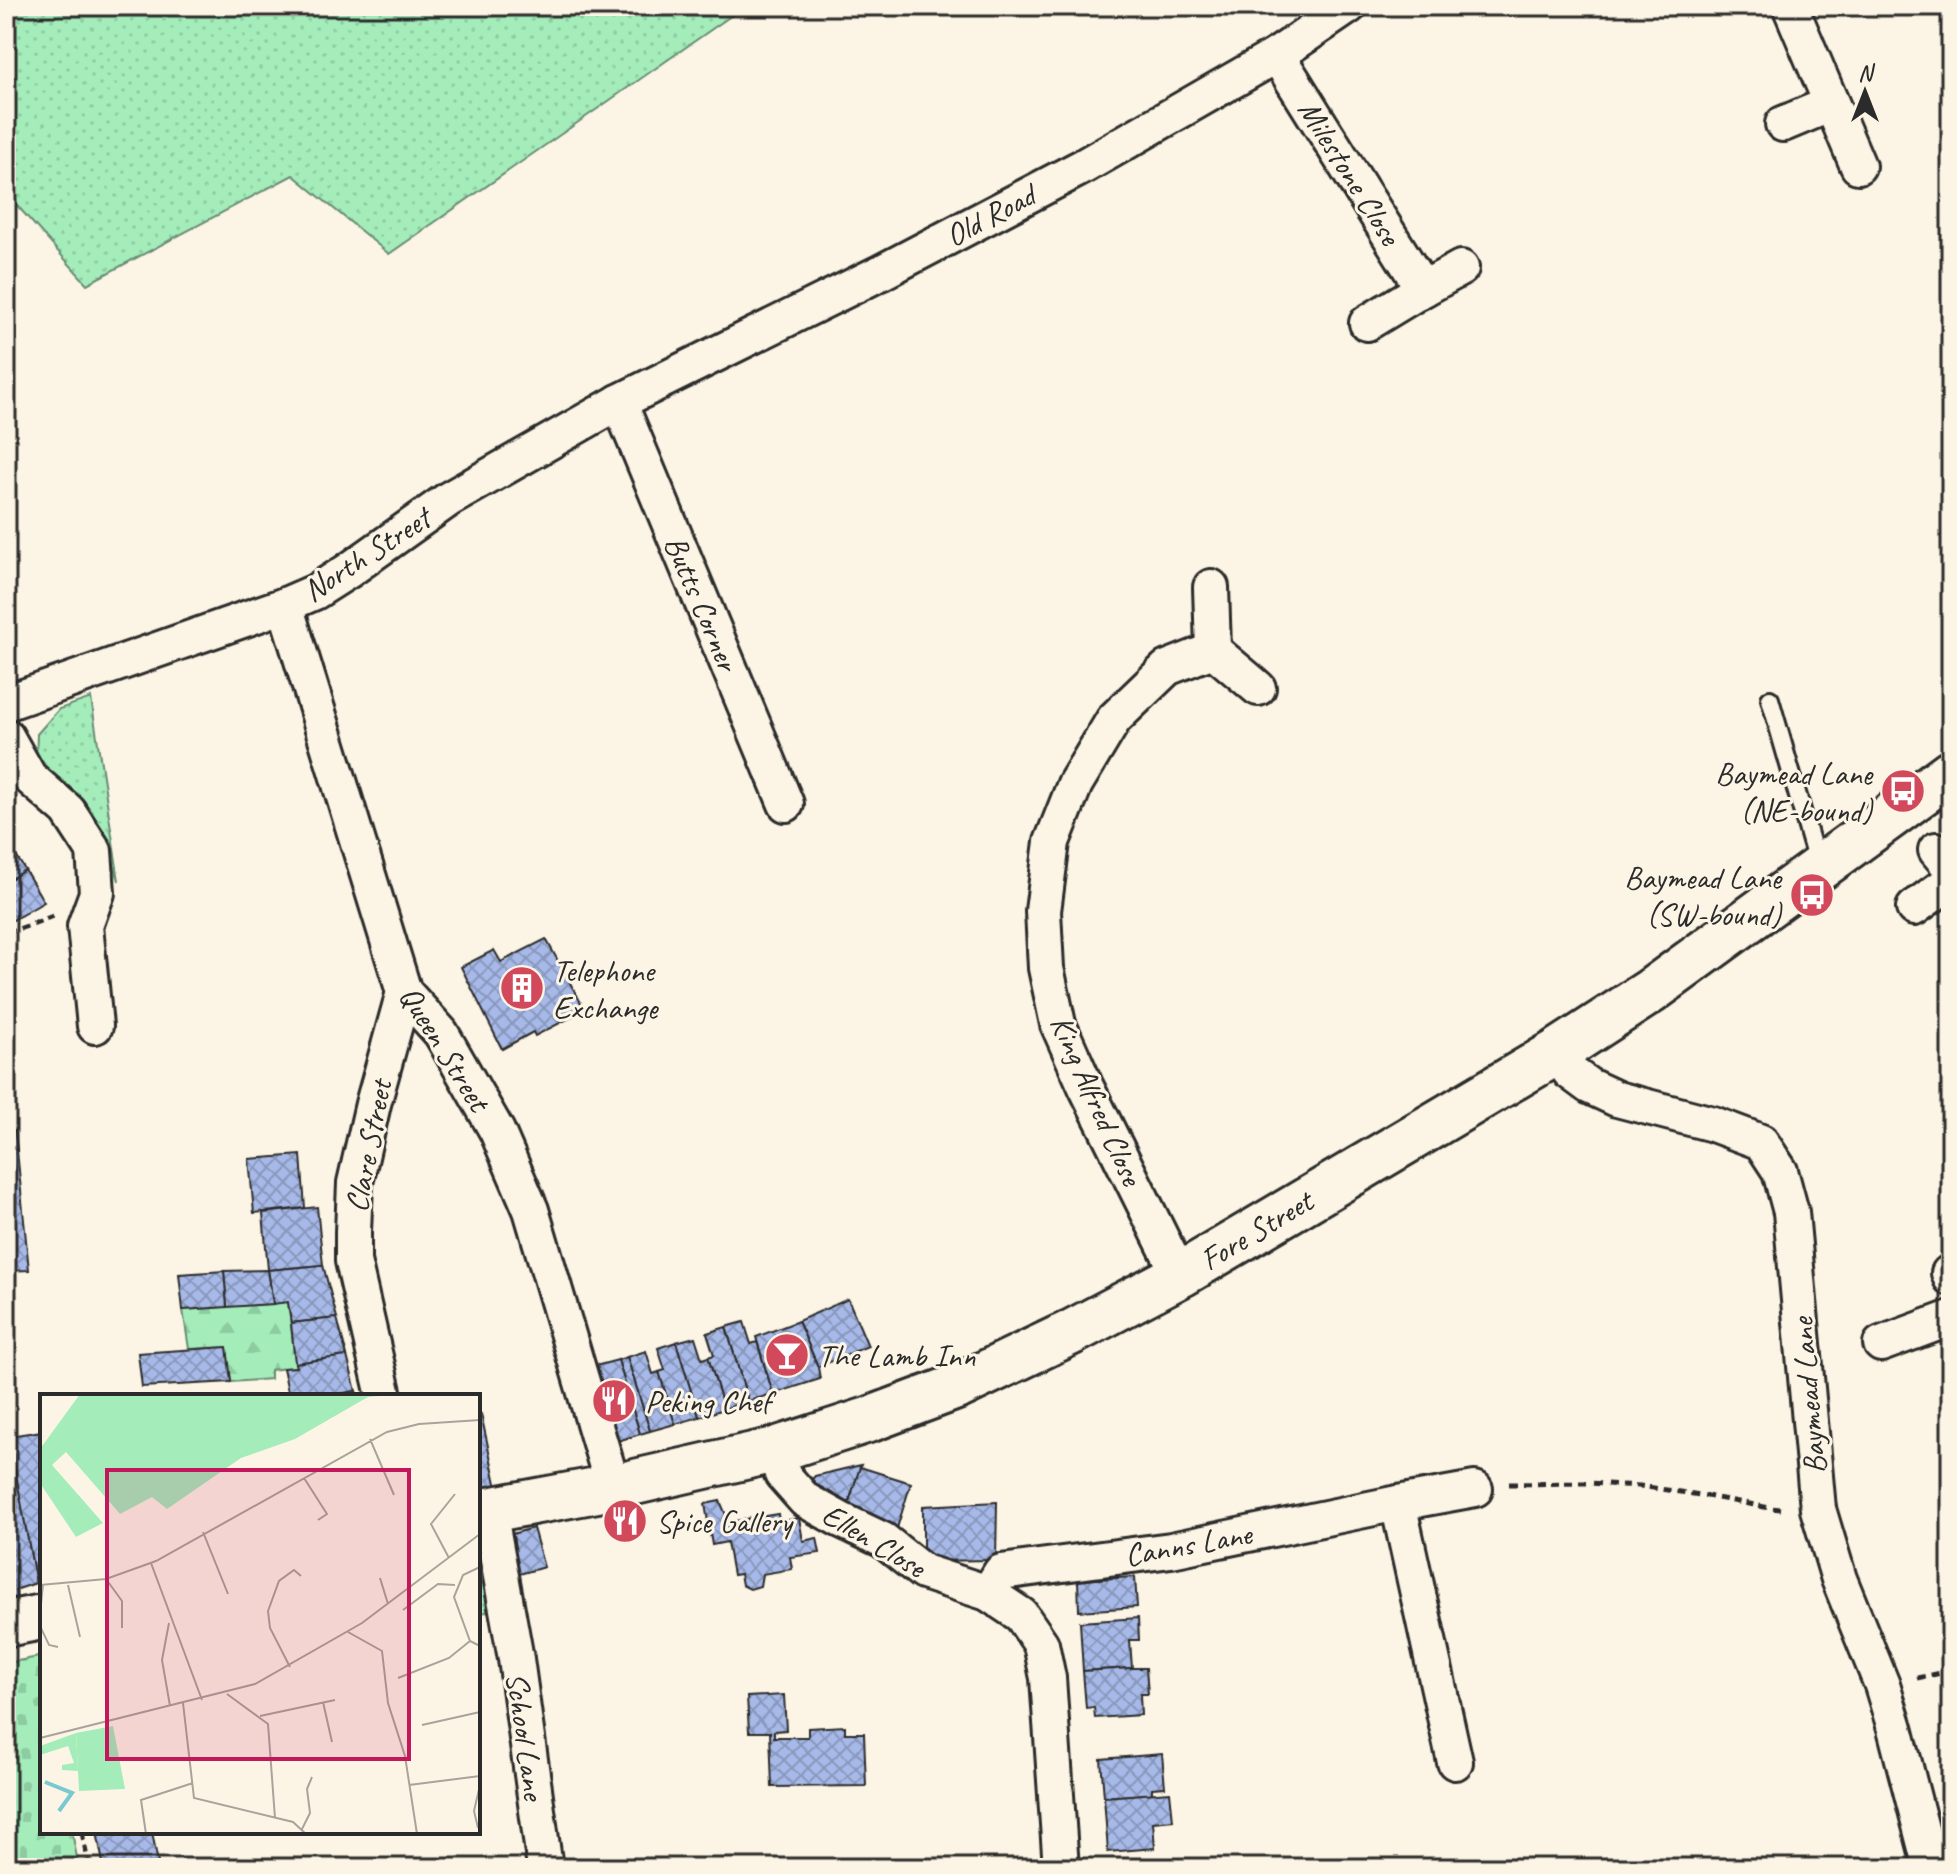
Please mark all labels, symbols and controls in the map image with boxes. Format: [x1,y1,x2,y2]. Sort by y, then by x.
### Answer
north arrow [1825,52,1905,132]
text: N [1858,59,1875,87]
street label: Milestone Close [1289,92,1412,255]
street label: Old Road [938,173,1046,256]
street label: North Street [295,496,441,611]
street label: Butts Corner [655,529,749,679]
place label: Baymead Lane (NE-bound) [1715,753,1875,831]
bus stop icon: Baymead Lane (NE-bound) [1879,767,1927,815]
place label: Baymead Lane (SW-bound) [1624,857,1784,935]
bus stop icon: Baymead Lane (SW-bound) [1788,871,1836,919]
place label: Telephone Exchange [553,950,660,1028]
building icon: Telephone Exchange [498,964,546,1012]
street label: Queen Street [390,978,501,1121]
street label: King Alfred Close [1041,1009,1153,1194]
street label: Clare Street [336,1073,402,1215]
street label: Fore Street [1193,1179,1323,1280]
street label: Baymead Lane [1781,1314,1836,1476]
bar icon: The Lamb Inn [763,1331,811,1379]
place label: The Lamb Inn [818,1335,976,1376]
restaurant icon: Peking Chef [590,1377,638,1425]
place label: Peking Chef [645,1381,777,1422]
inset map [40,1394,480,1834]
street label: Ellen Close [815,1494,935,1589]
restaurant icon: Spice Gallery [601,1497,649,1545]
place label: Spice Gallery [656,1501,795,1542]
street label: Canns Lane [1122,1513,1257,1576]
street label: School Lane [496,1670,555,1805]

